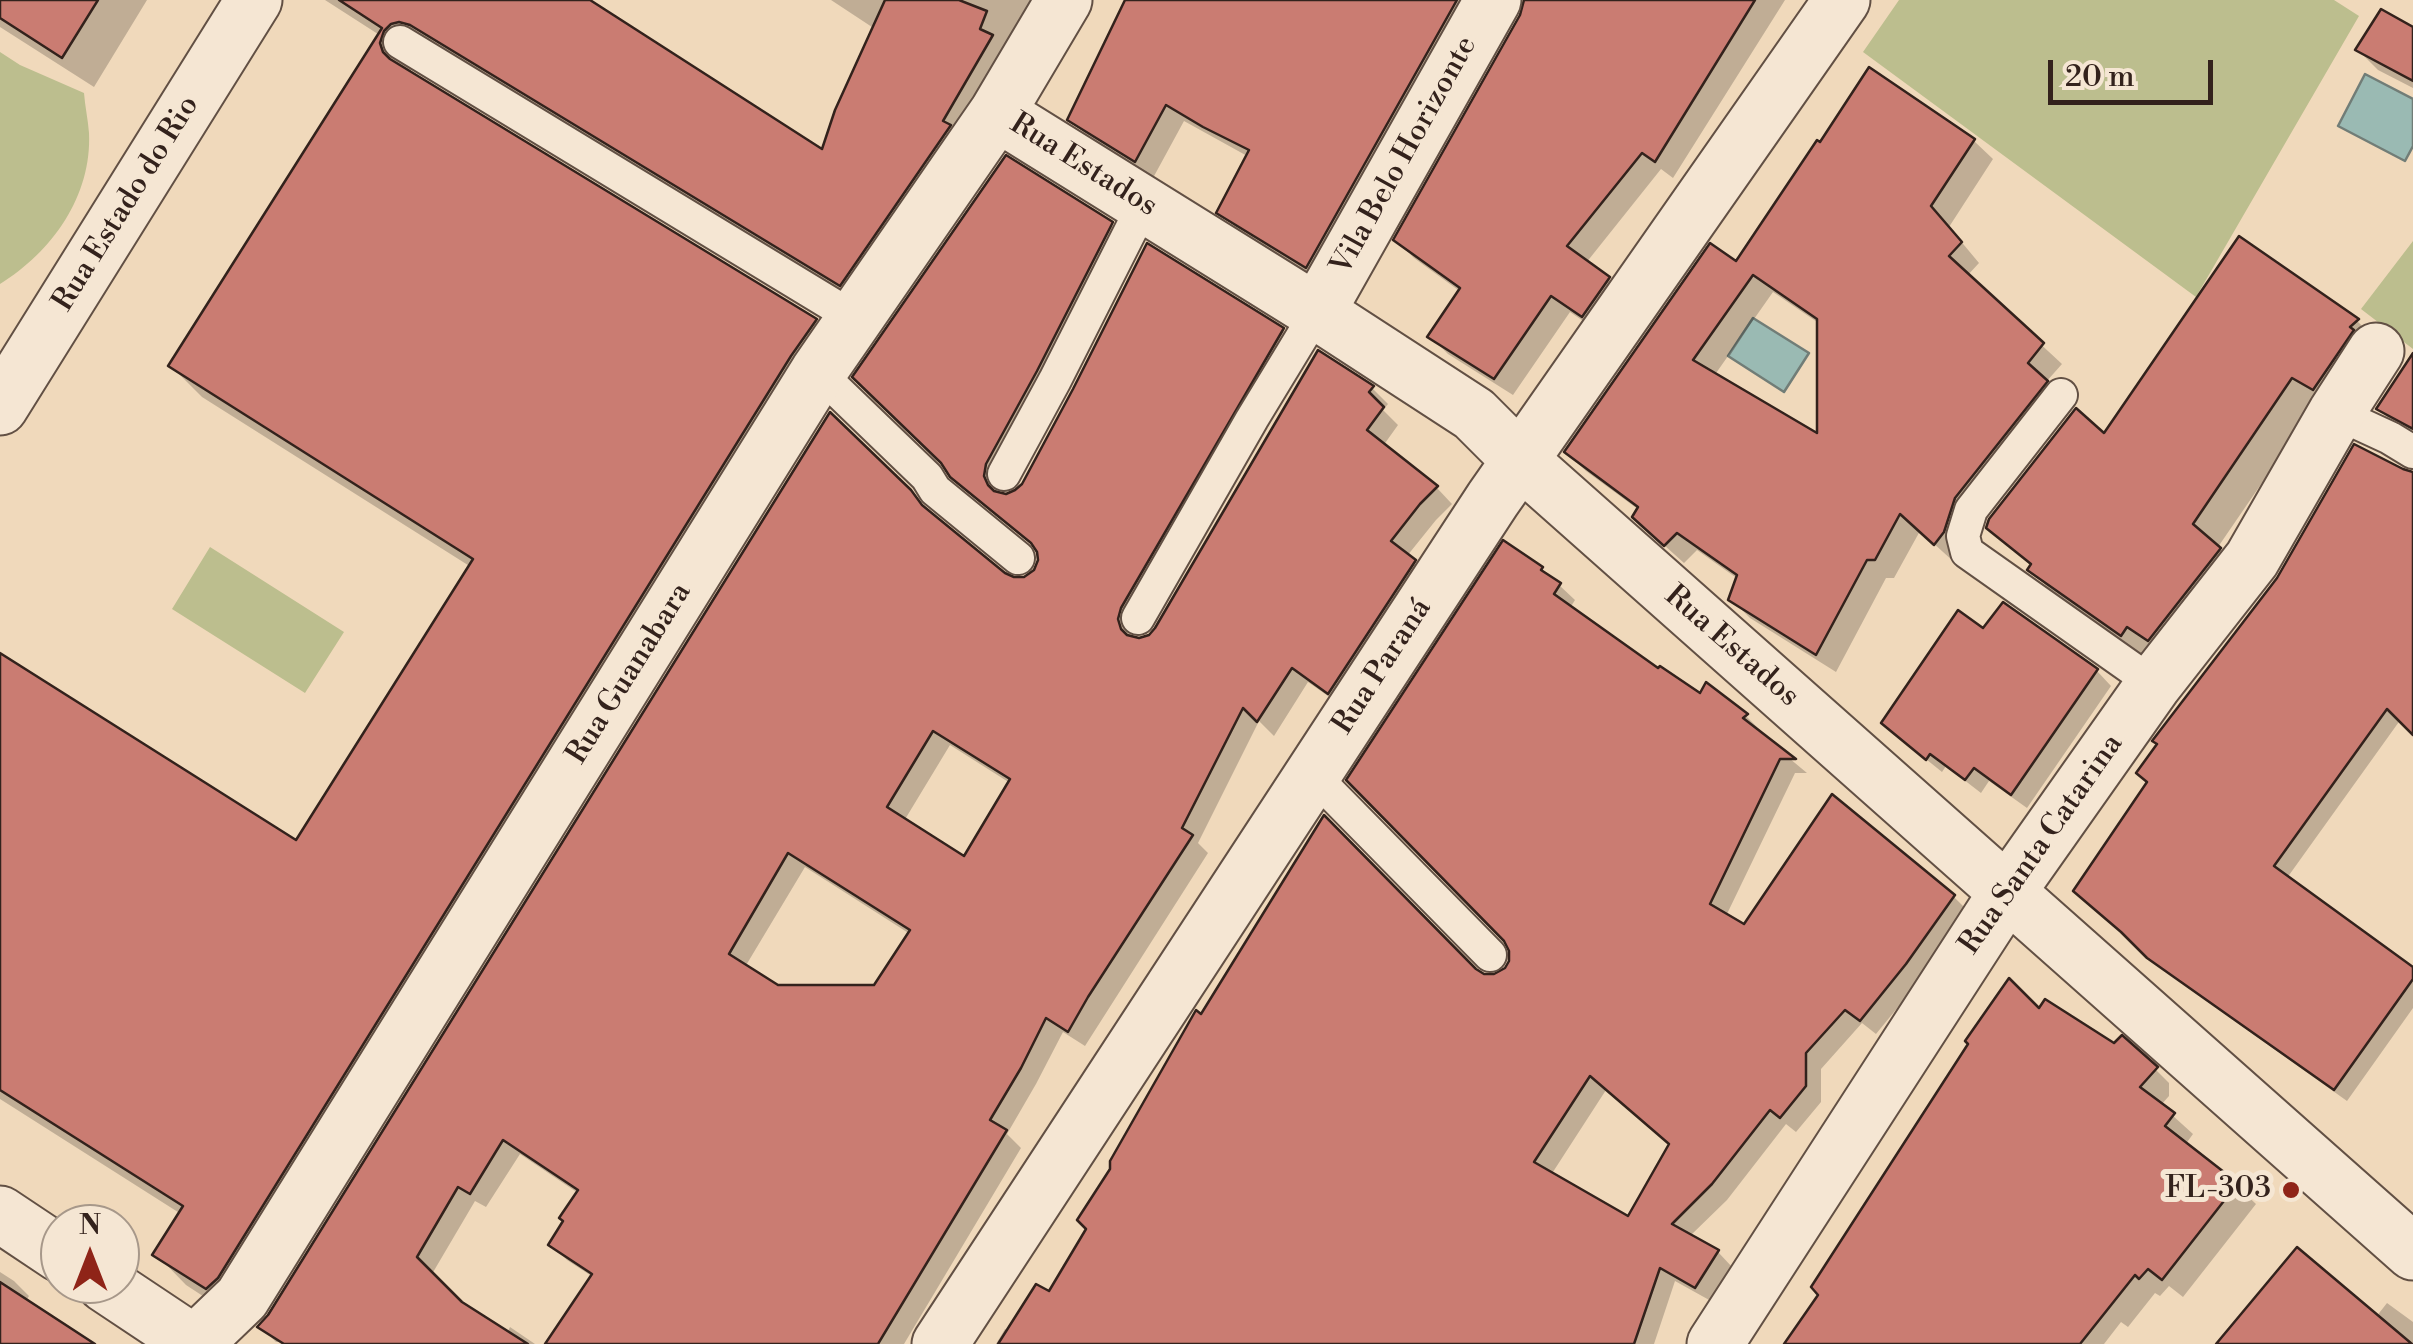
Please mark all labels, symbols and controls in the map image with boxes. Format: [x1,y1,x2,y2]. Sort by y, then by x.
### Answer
street label: Vila Belo Horizonte [1325,30,1485,282]
scale bar [2053,40,2218,102]
text: 20 m [2065,58,2134,96]
street label: Rua Estado do Rio [46,90,208,318]
street label: Rua Estados [1003,107,1163,225]
street label: Rua Guanabara [560,577,700,771]
street label: Rua Estados [1656,579,1806,715]
street label: Rua Paraná [1326,592,1440,742]
street label: Rua Santa Catarina [1953,728,2131,962]
place label: FL-303 [2165,1172,2271,1208]
marker: FL-303 [2280,1179,2302,1201]
north arrow [40,1204,140,1304]
text: N [79,1208,101,1243]

